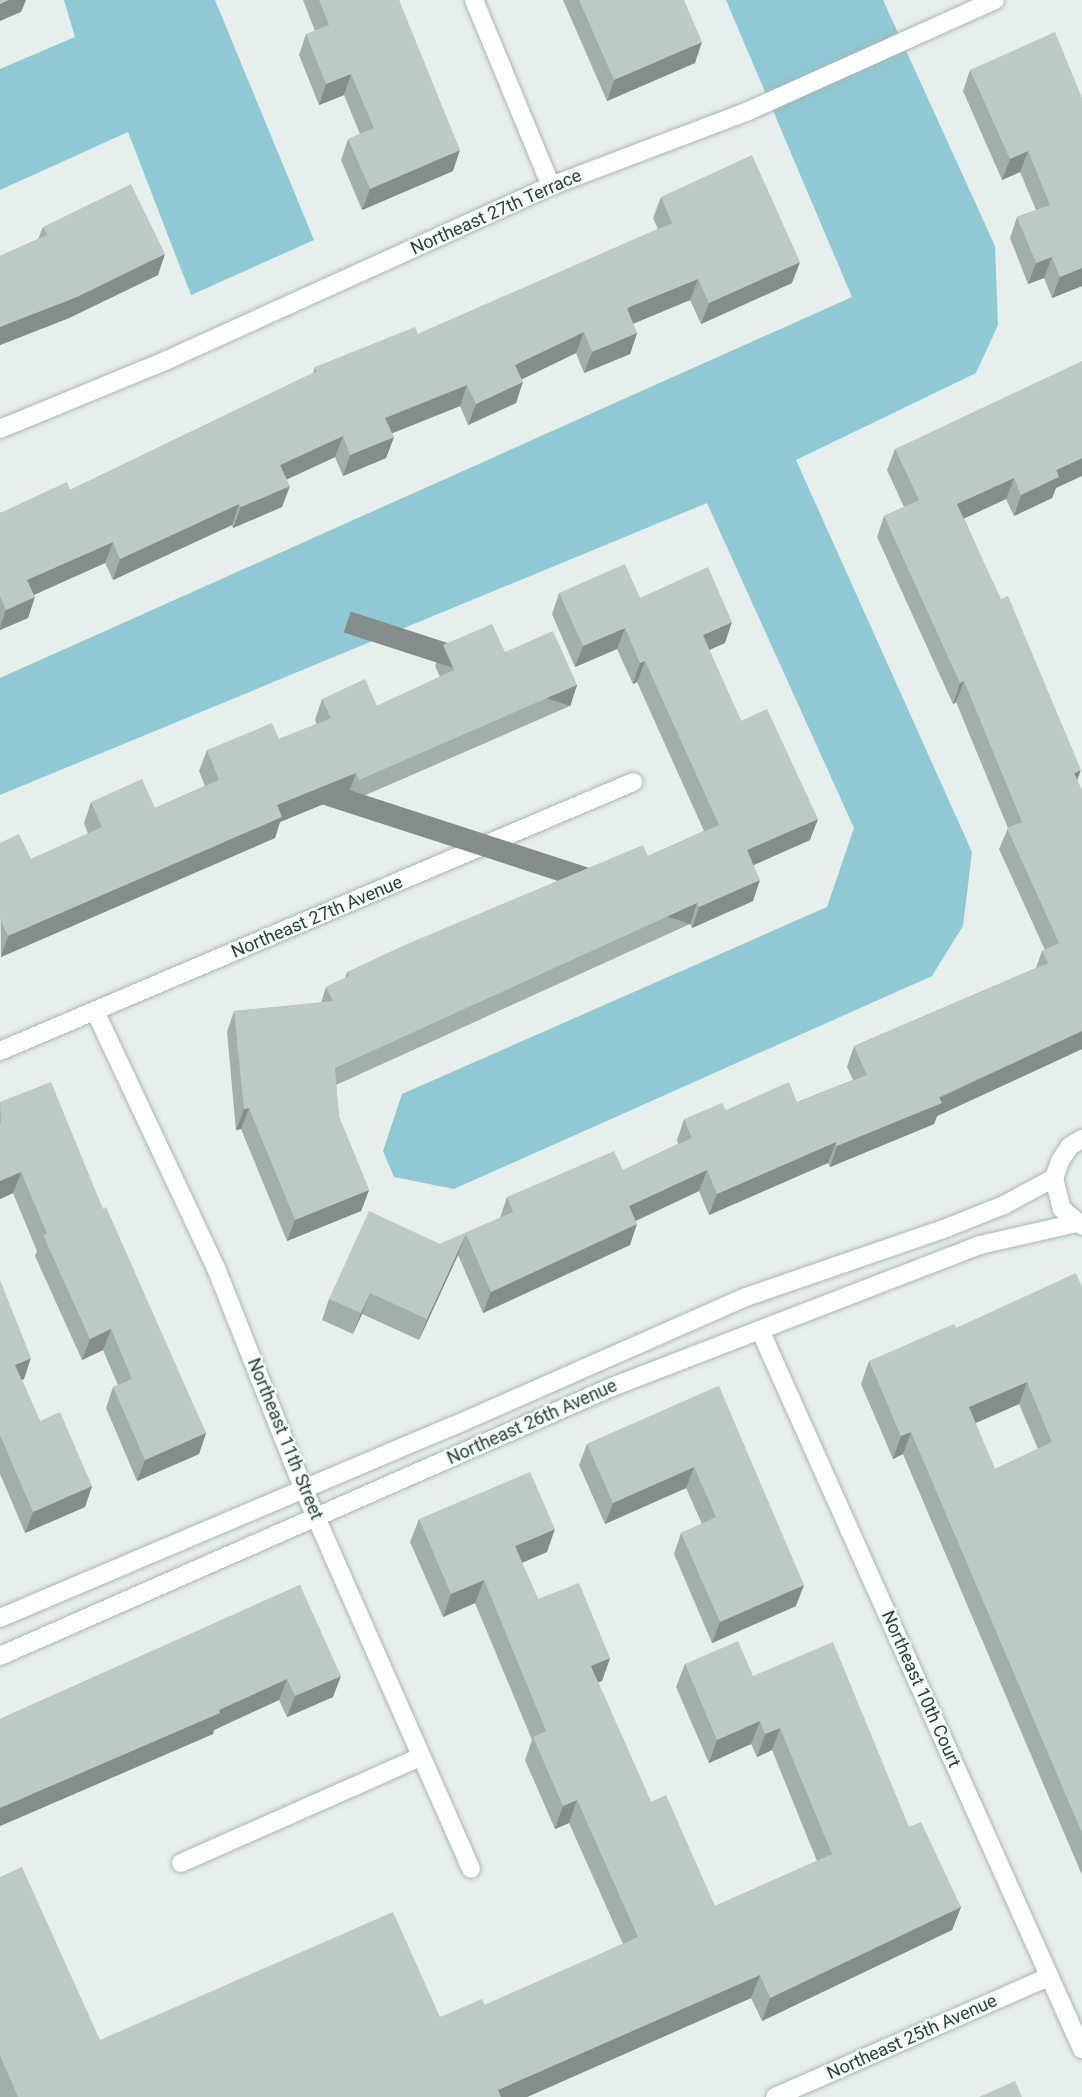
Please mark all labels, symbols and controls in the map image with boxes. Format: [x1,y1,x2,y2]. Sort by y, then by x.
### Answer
street label: Northeast 27th Terrace [407,165,585,259]
street label: Northeast 27th Avenue [228,871,406,963]
street label: Northeast 11th Street [243,1355,327,1523]
street label: Northeast 26th Avenue [444,1375,620,1469]
street label: Northeast 10th Court [877,1607,965,1771]
street label: Northeast 25th Avenue [824,1990,1000,2084]

